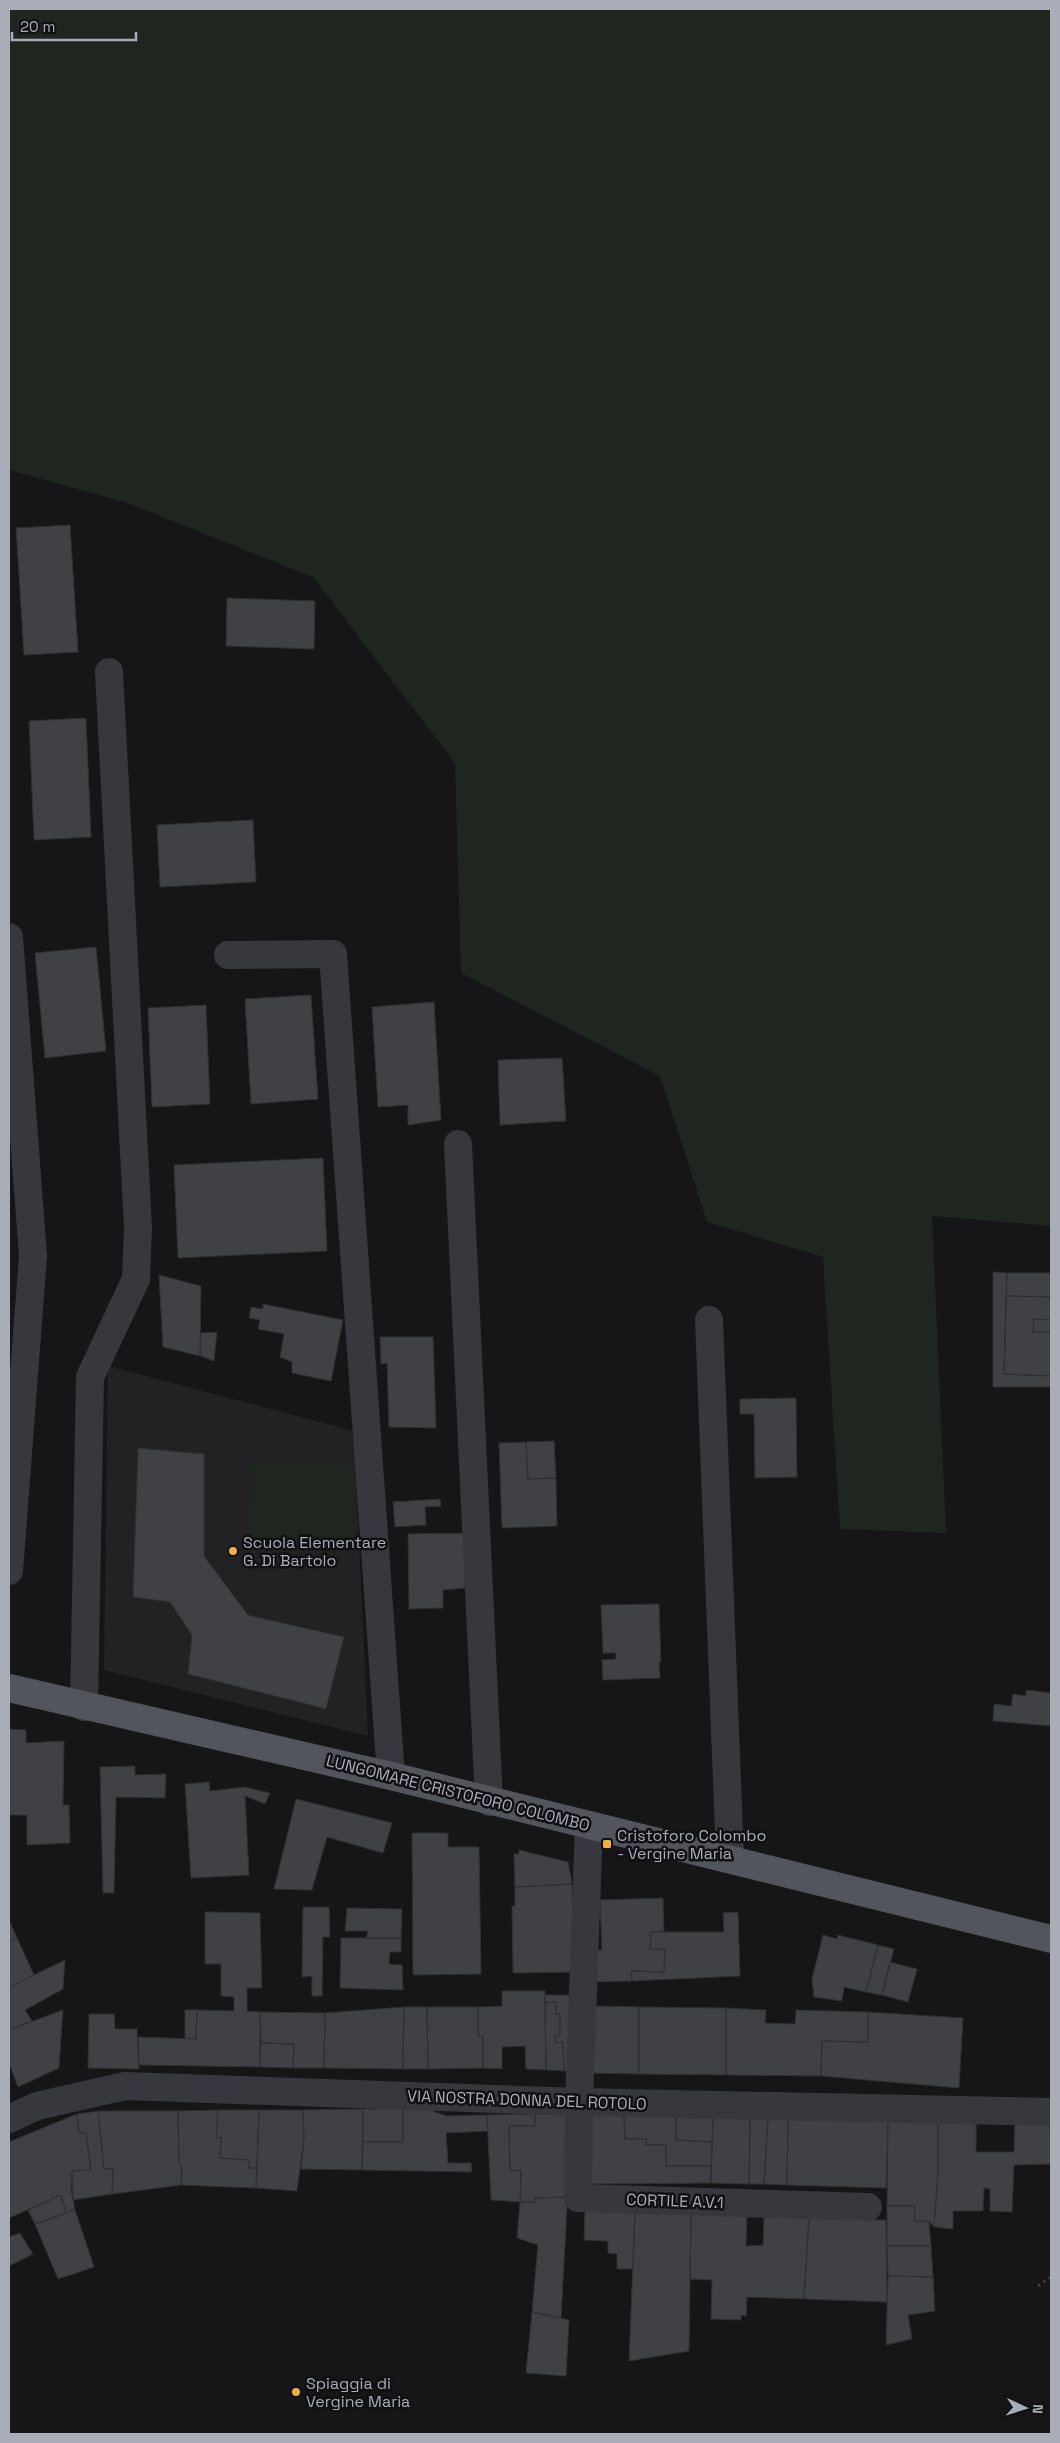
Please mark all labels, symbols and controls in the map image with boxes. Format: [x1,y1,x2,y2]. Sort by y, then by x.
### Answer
scale bar [12,10,136,42]
text: 20 m [20,17,55,36]
place label: Scuola Elementare G. Di Bartolo [243,1532,386,1571]
marker: Scuola Elementare G. Di Bartolo [227,1545,239,1557]
street label: LUNGOMARE CRISTOFORO COLOMBO [324,1750,592,1836]
place label: Cristoforo Colombo - Vergine Maria [617,1825,766,1864]
marker: Cristoforo Colombo - Vergine Maria [601,1838,613,1850]
street label: VIA NOSTRA DONNA DEL ROTOLO [407,2085,647,2115]
street label: CORTILE A.V.1 [626,2189,724,2213]
place label: Spiaggia di Vergine Maria [306,2373,410,2412]
north arrow [1000,2383,1050,2433]
marker: Spiaggia di Vergine Maria [290,2386,302,2398]
text: N [1029,2404,1047,2414]

